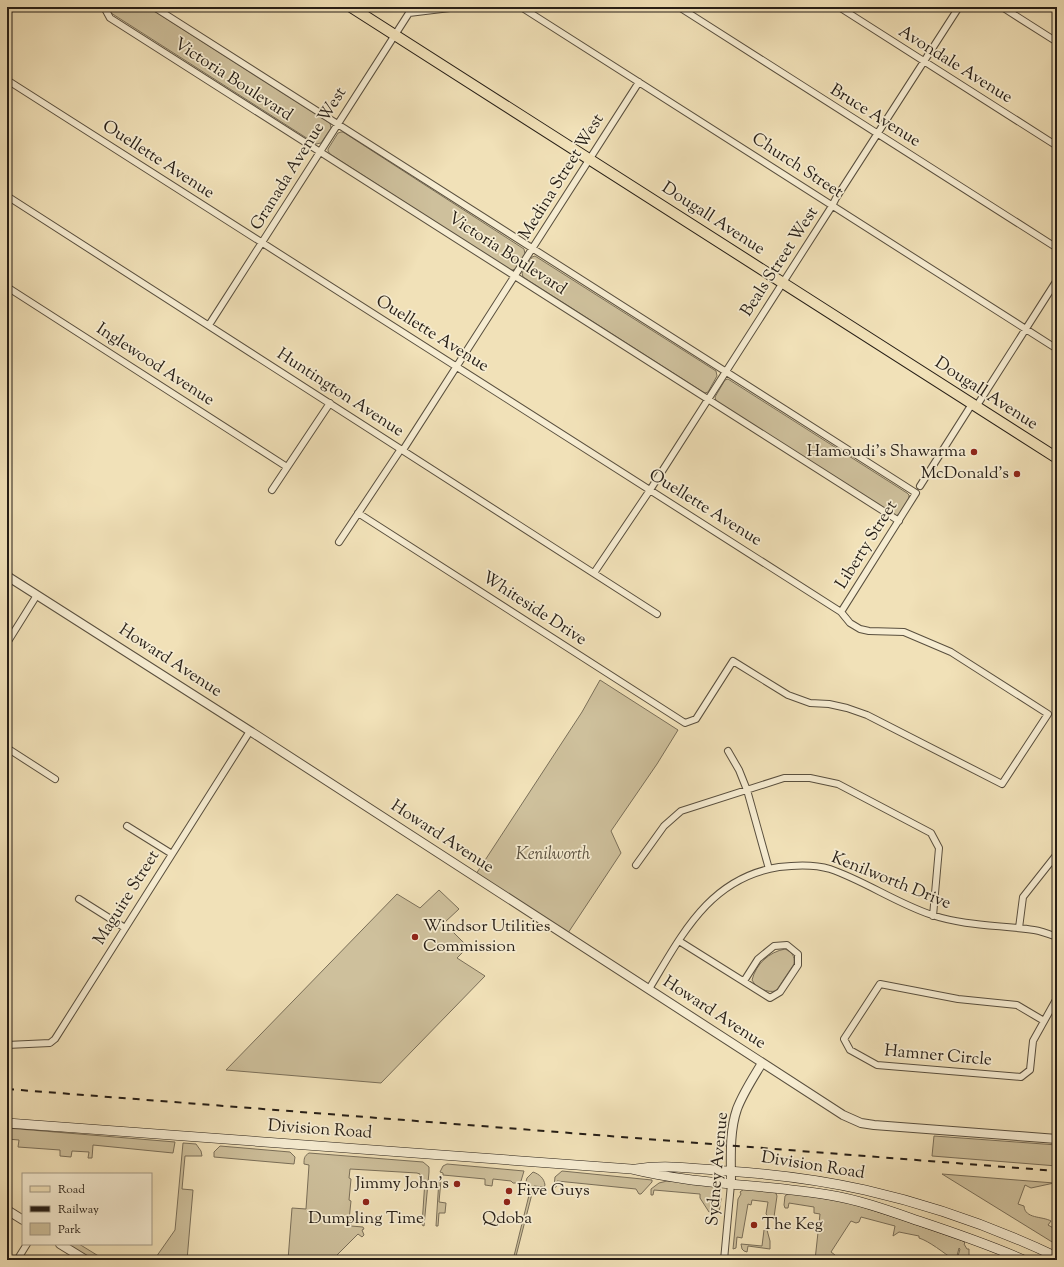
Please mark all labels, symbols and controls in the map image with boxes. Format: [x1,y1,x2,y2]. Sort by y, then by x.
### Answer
street label: Avondale Avenue [893,20,1017,110]
street label: Victoria Boulevard [169,33,297,128]
street label: Bruce Avenue [825,79,925,153]
street label: Granada Avenue West [245,83,353,235]
street label: Medina Street West [514,109,611,245]
street label: Ouellette Avenue [97,115,219,205]
street label: Church Street [747,127,848,205]
street label: Dougall Avenue [657,177,769,261]
street label: Beals Street West [735,202,825,322]
street label: Victoria Boulevard [443,207,571,302]
street label: Ouellette Avenue [371,290,493,378]
street label: Inglewood Avenue [91,318,219,412]
street label: Huntington Avenue [272,343,408,443]
street label: Dougall Avenue [930,352,1042,436]
place label: Hamoudi's Shawarma [807,440,966,464]
marker: Hamoudi's Shawarma [969,447,979,457]
place label: McDonald's [921,462,1009,486]
street label: Ouellette Avenue [644,464,766,552]
marker: McDonald's [1012,469,1022,479]
street label: Liberty Street [830,496,904,594]
street label: Whiteside Drive [477,566,591,652]
street label: Howard Avenue [114,619,226,704]
street label: Howard Avenue [386,795,498,880]
park label: Kenilworth [516,843,591,867]
street label: Maguire Street [88,846,166,950]
street label: Kenilworth Drive [828,846,955,916]
place label: Windsor Utilities Commission [423,915,551,959]
marker: Windsor Utilities Commission [410,932,420,942]
street label: Howard Avenue [658,971,770,1056]
street label: Hamner Circle [883,1039,993,1073]
street label: Sydney Avenue [701,1111,735,1227]
street label: Division Road [267,1114,373,1146]
street label: Division Road [759,1146,867,1186]
place label: Jimmy John's [354,1172,449,1196]
legend [22,1173,152,1245]
marker: Jimmy John's [452,1179,462,1189]
place label: Five Guys [517,1179,590,1203]
text: Road [58,1181,85,1199]
marker: Five Guys [504,1186,514,1196]
marker: Dumpling Time [361,1197,371,1207]
marker: Qdoba [502,1197,512,1207]
text: Railway [58,1201,99,1219]
place label: Dumpling Time [308,1207,424,1231]
place label: Qdoba [482,1207,532,1231]
place label: The Keg [762,1213,823,1237]
marker: The Keg [749,1220,759,1230]
text: Park [58,1221,81,1239]

